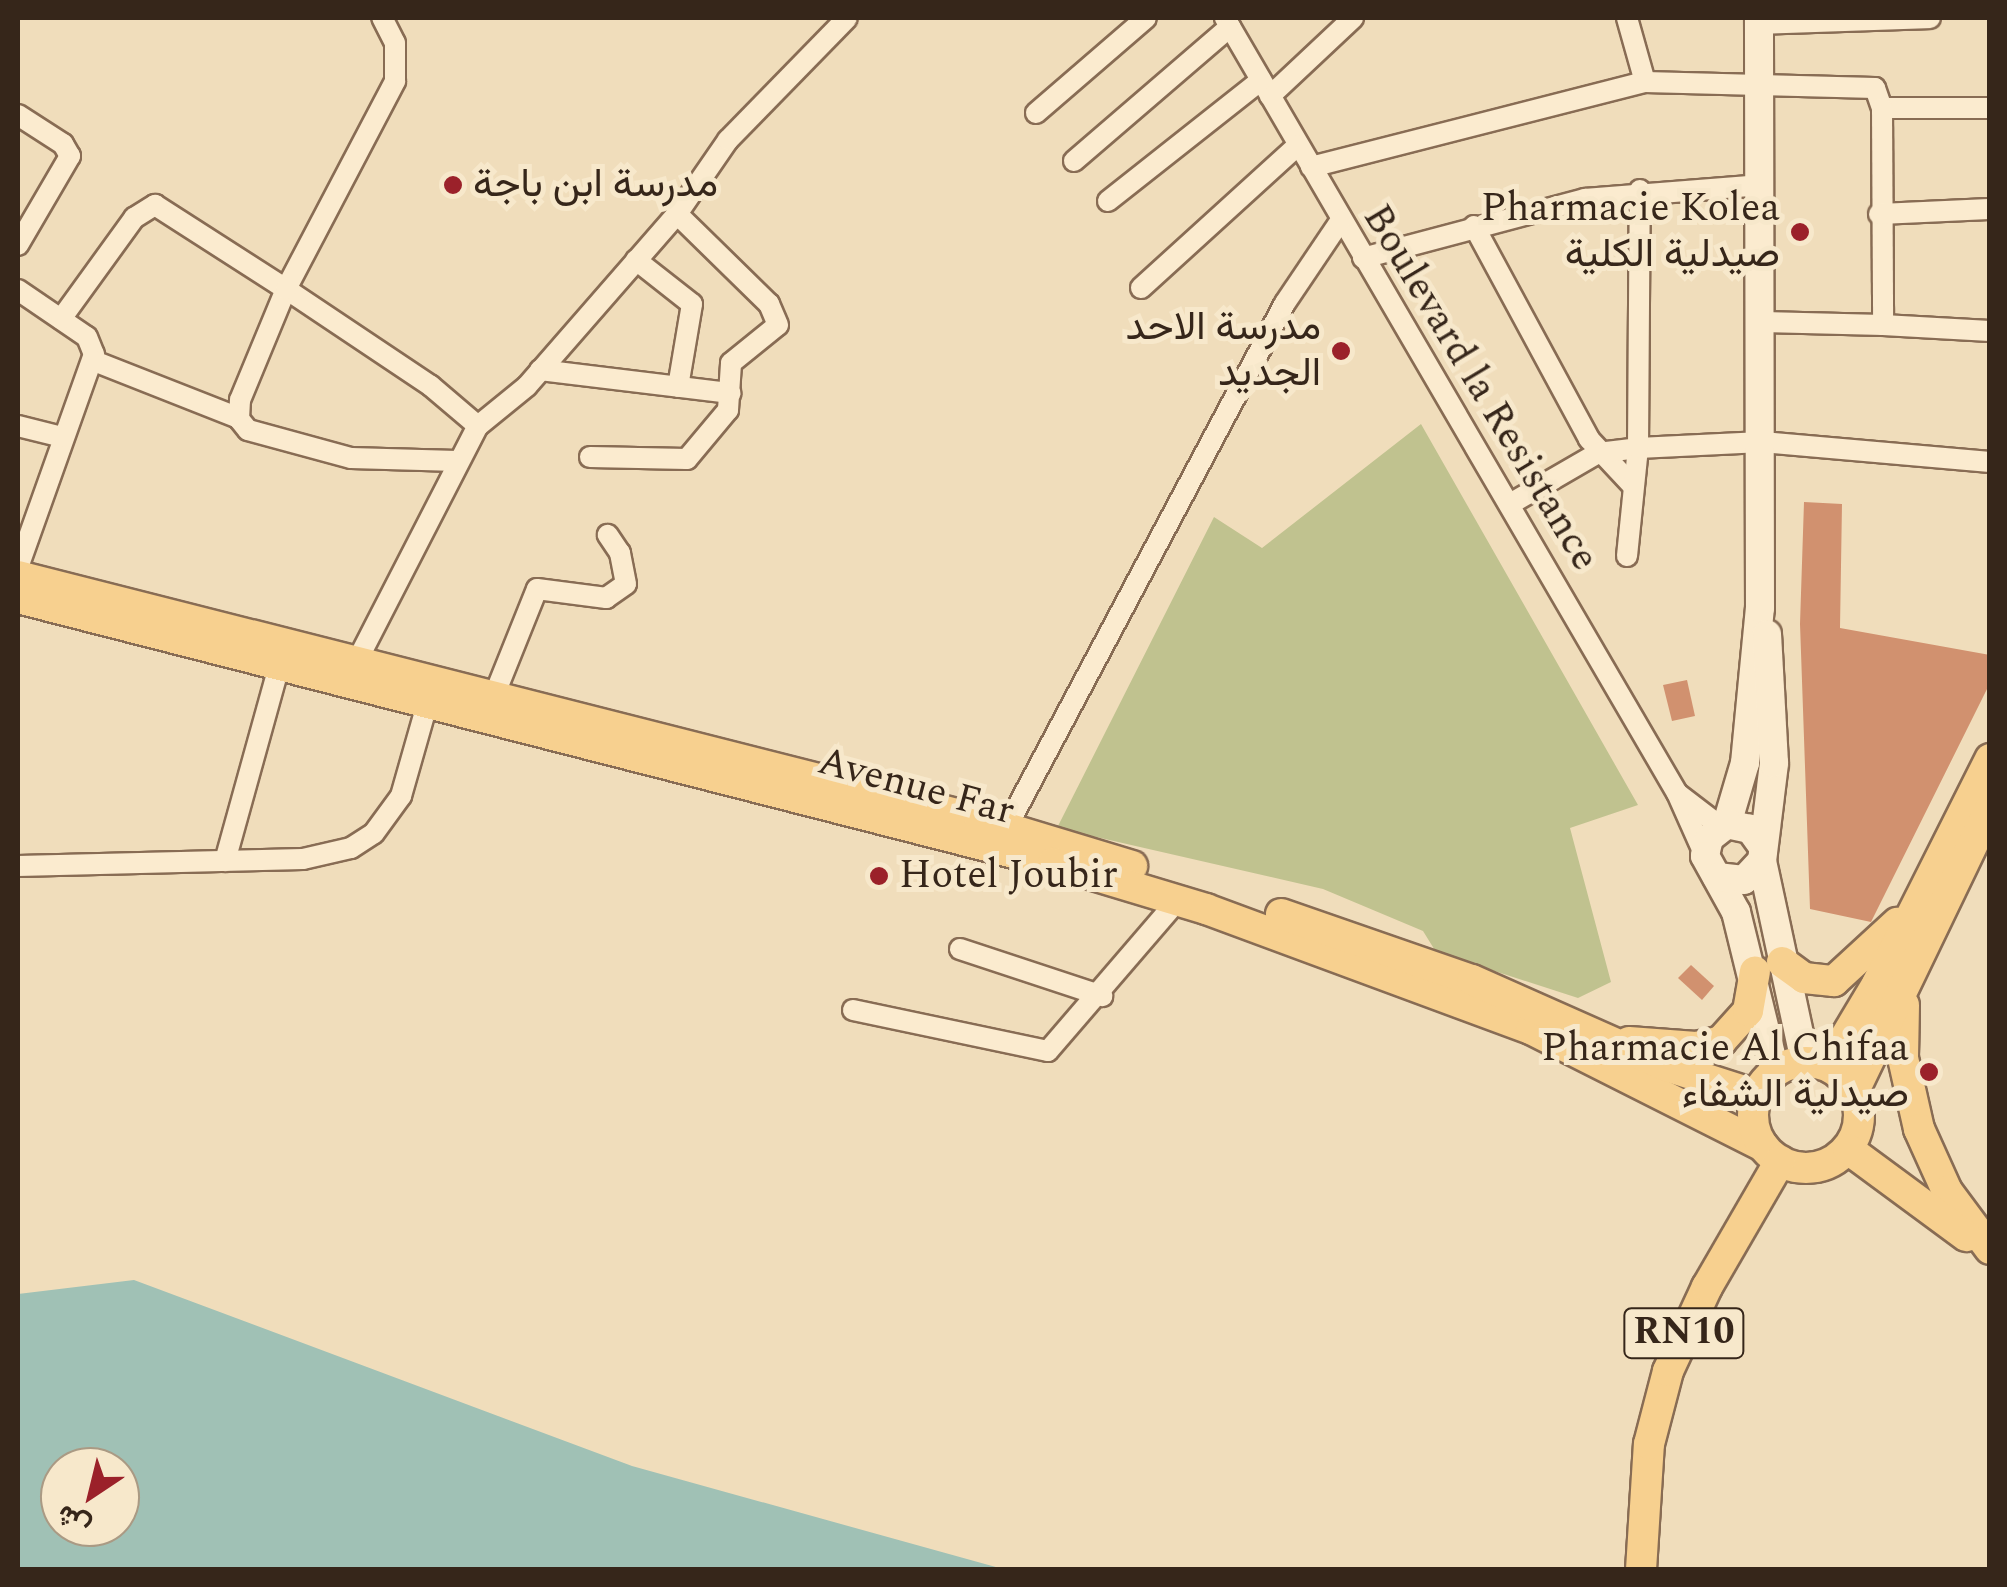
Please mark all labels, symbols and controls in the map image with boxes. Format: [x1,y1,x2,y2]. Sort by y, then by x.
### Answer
place label: مدرسة ابن باجة [473,161,718,209]
marker: مدرسة ابن باجة [442,174,464,196]
place label: Pharmacie Kolea صيدلية الكلية [1481,185,1780,279]
street label: Boulevard la Resistance [1352,196,1608,580]
marker: Pharmacie Kolea صيدلية الكلية [1789,221,1811,243]
place label: مدرسة الاحد الجديد [1125,304,1321,398]
marker: مدرسة الاحد الجديد [1330,340,1352,362]
street label: Avenue Far [813,738,1019,836]
place label: Hotel Joubir [899,852,1118,900]
marker: Hotel Joubir [868,865,890,887]
place label: Pharmacie Al Chifaa صيدلية الشفاء [1541,1025,1909,1119]
marker: Pharmacie Al Chifaa صيدلية الشفاء [1918,1061,1940,1083]
road number: RN10 [1622,1300,1746,1366]
north arrow [40,1447,140,1547]
text: ش [48,1493,100,1548]

